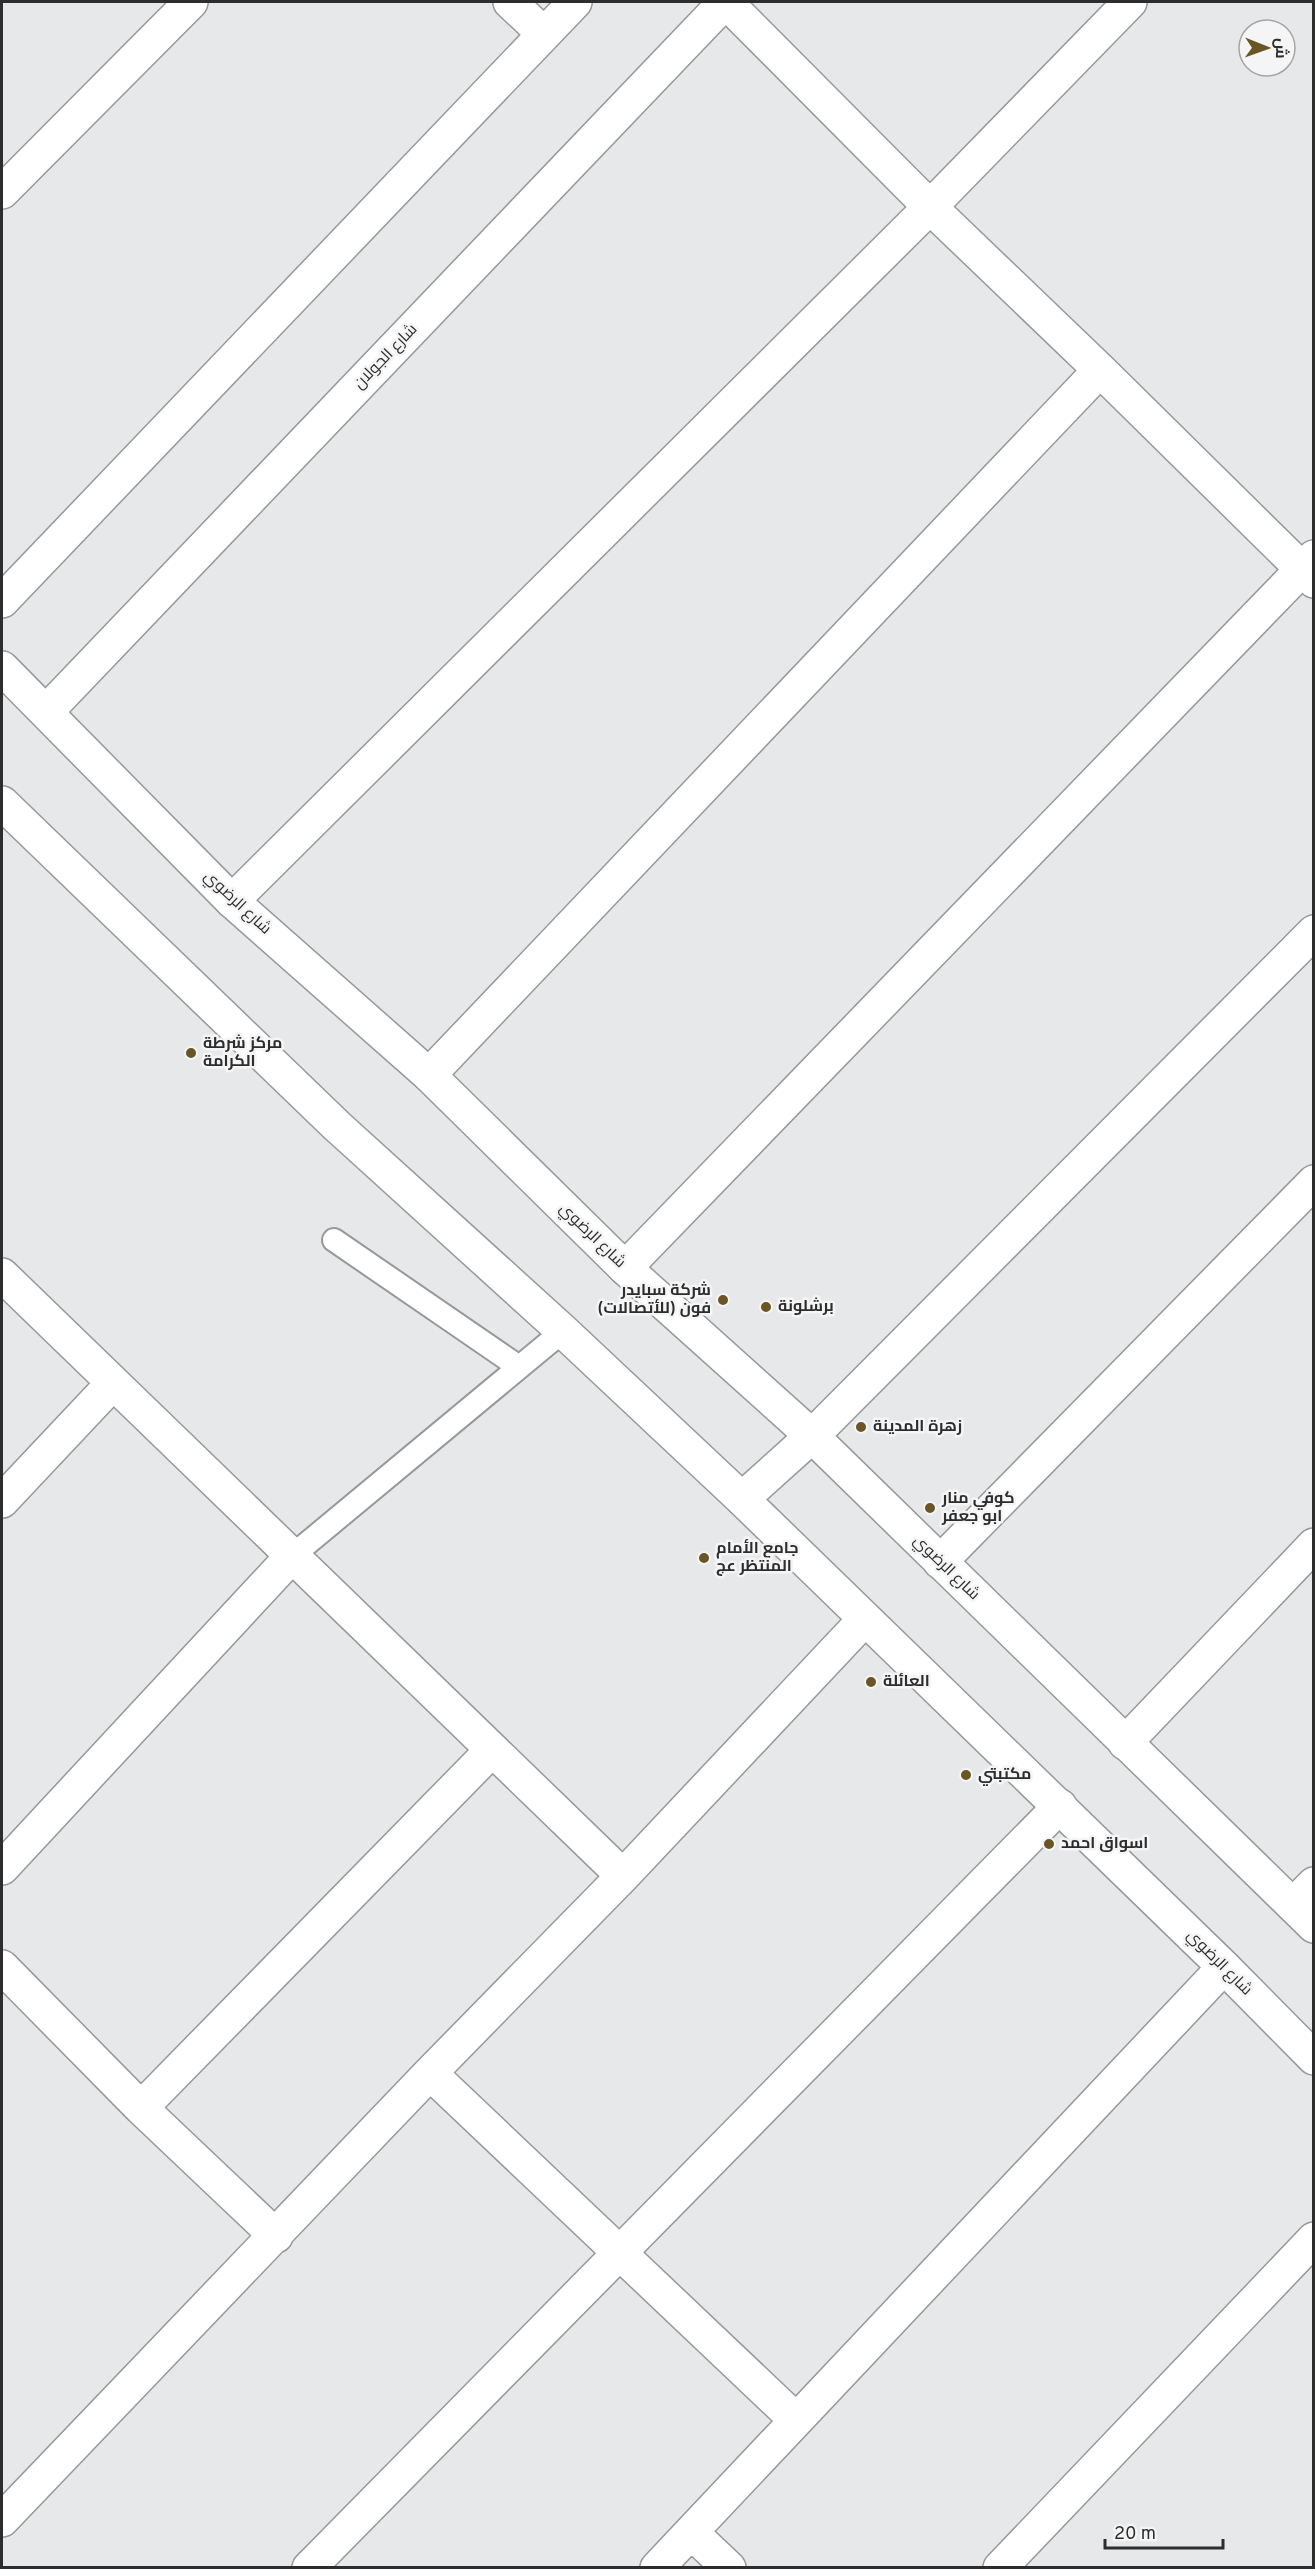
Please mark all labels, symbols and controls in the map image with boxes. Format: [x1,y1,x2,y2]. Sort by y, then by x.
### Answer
north arrow [1237,18,1297,78]
text: ش [1270,38,1290,59]
street label: شارع الجولان [350,320,422,394]
street label: شارع الرضوي [198,867,275,941]
place label: مركز شرطة الكرامة [203,1034,282,1072]
marker: مركز شرطة الكرامة [184,1046,198,1060]
street label: شارع الرضوي [553,1199,630,1274]
place label: شركة سبايدر فون (للأتصالات) [597,1281,711,1319]
marker: شركة سبايدر فون (للأتصالات) [716,1293,730,1307]
place label: برشلونة [778,1297,834,1317]
marker: برشلونة [759,1300,773,1314]
place label: زهرة المدينة [873,1417,962,1437]
marker: زهرة المدينة [854,1420,868,1434]
place label: كوفي منار ابو جعفر [941,1489,1015,1527]
marker: كوفي منار ابو جعفر [923,1501,937,1515]
street label: شارع الرضوي [907,1531,984,1606]
place label: جامع الأمام المنتظر عج [716,1539,798,1577]
marker: جامع الأمام المنتظر عج [697,1551,711,1565]
place label: العائلة [883,1672,930,1692]
marker: العائلة [864,1675,878,1689]
place label: مكتبتي [978,1765,1031,1786]
marker: مكتبتي [959,1768,973,1782]
place label: اسواق احمد [1061,1834,1148,1854]
marker: اسواق احمد [1042,1837,1056,1851]
street label: شارع الرضوي [1180,1926,1256,2002]
scale bar [1105,2512,1224,2550]
text: 20 m [1114,2523,1156,2546]

